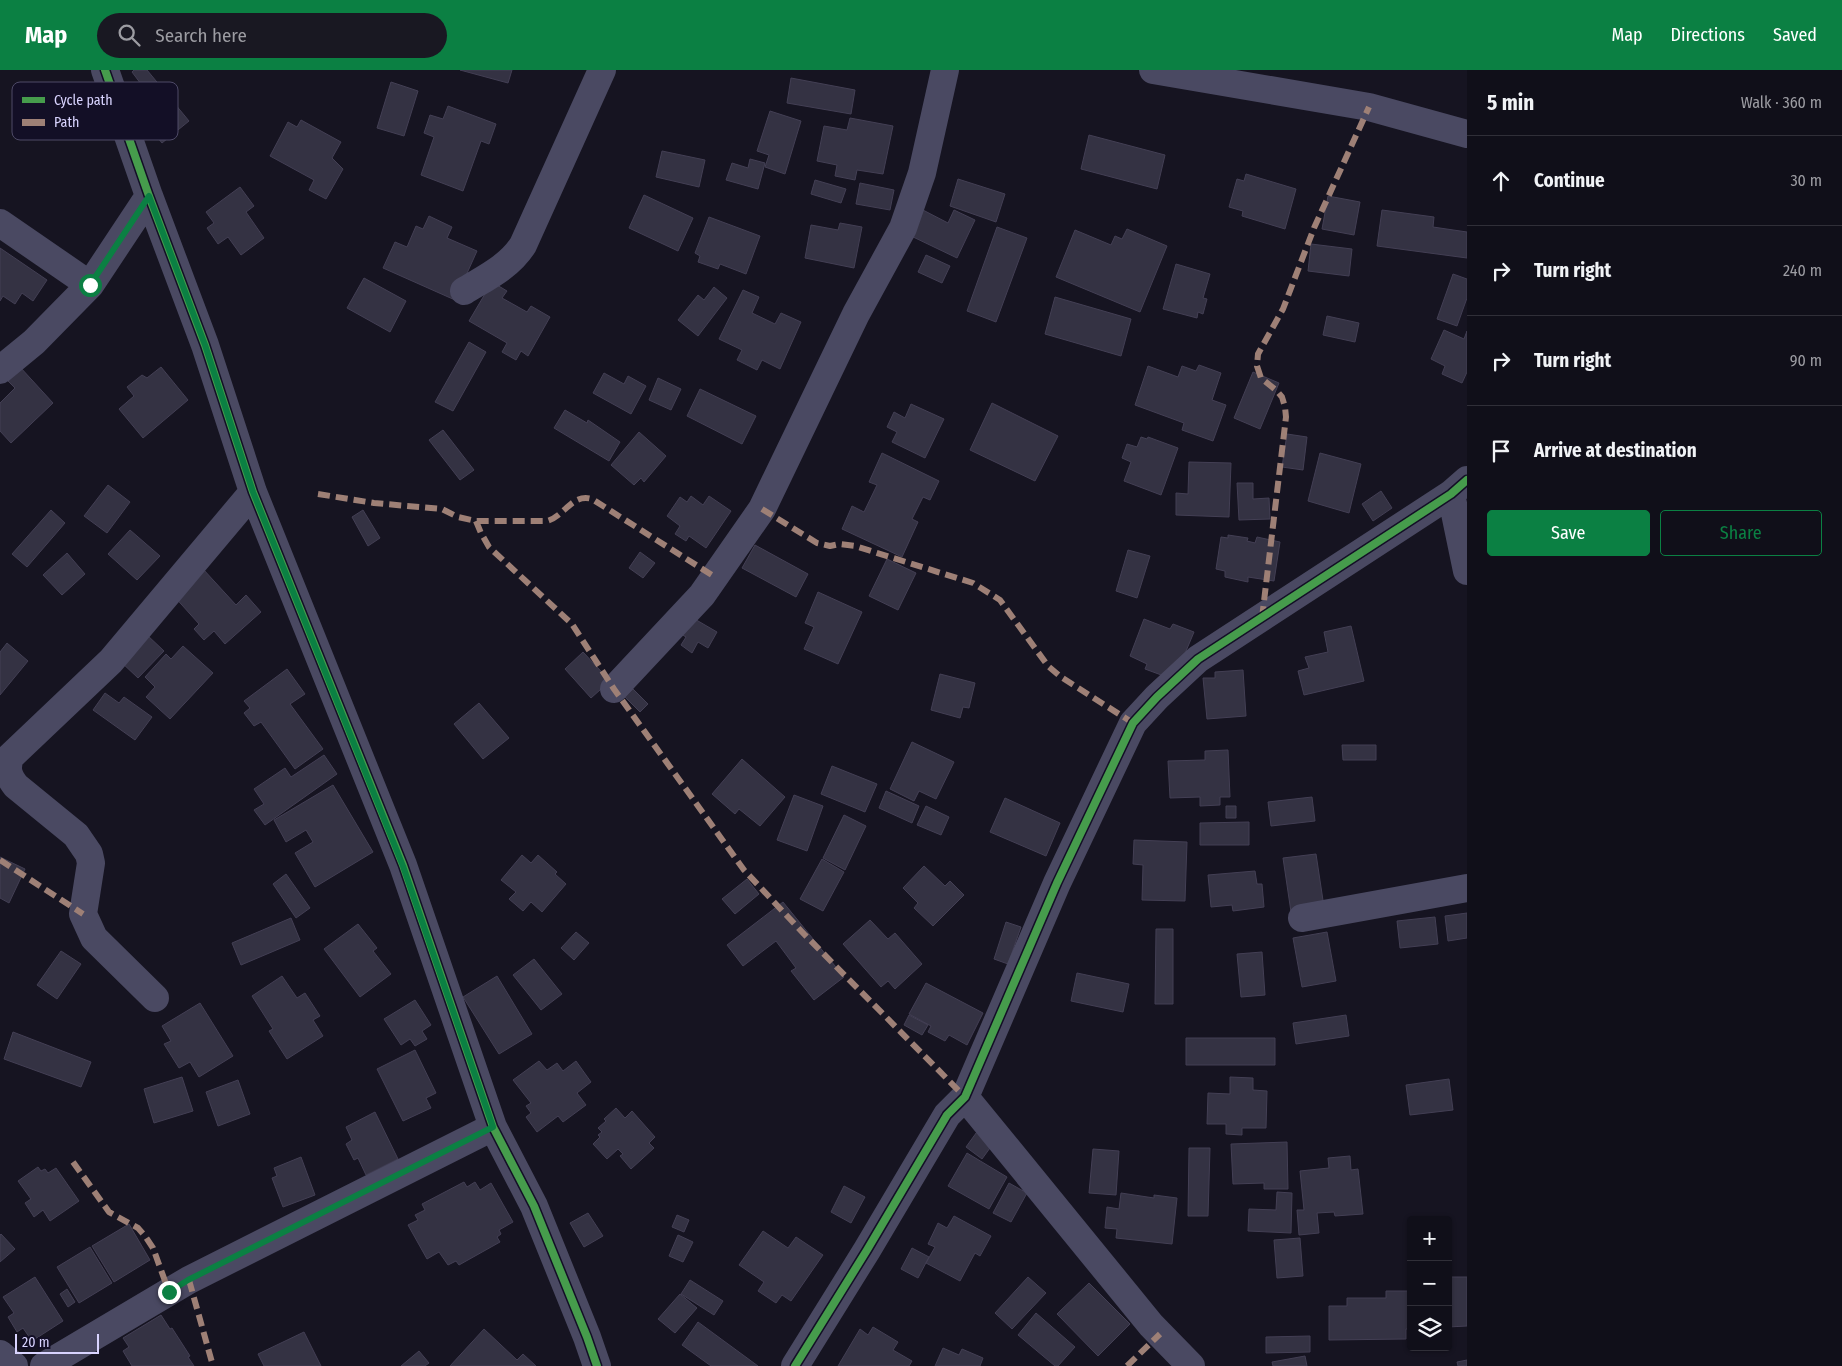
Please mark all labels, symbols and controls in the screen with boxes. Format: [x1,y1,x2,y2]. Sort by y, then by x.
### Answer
search box [97,13,447,58]
text: Map [25,21,67,49]
icon: search [115,21,143,49]
text: Search here [155,24,247,47]
text: Map [1611,24,1643,46]
text: Directions [1671,24,1745,46]
text: Saved [1773,24,1817,46]
legend [12,82,178,140]
text: 5 min [1487,90,1534,116]
text: Cycle path [54,92,113,109]
text: Walk · 360 m [1741,93,1822,112]
text: Path [54,114,79,131]
icon: ahead [1487,167,1515,195]
text: Continue [1534,169,1605,192]
text: 30 m [1790,171,1822,190]
icon: right [1487,257,1515,285]
text: Turn right [1534,259,1611,282]
text: 240 m [1783,261,1822,280]
route start [79,274,102,297]
icon: right [1487,347,1515,375]
text: Turn right [1534,349,1611,372]
text: 90 m [1790,351,1822,370]
icon: arrive [1487,437,1515,465]
text: Arrive at destination [1534,439,1697,462]
button: Save [1487,510,1650,556]
button: Share [1660,510,1822,556]
map controls [1407,1216,1452,1351]
button: + [1407,1216,1452,1261]
button: − [1407,1261,1452,1306]
route end [158,1281,181,1304]
button: layers [1407,1306,1452,1351]
scale bar [15,1331,99,1354]
text: 20 m [22,1334,50,1351]

